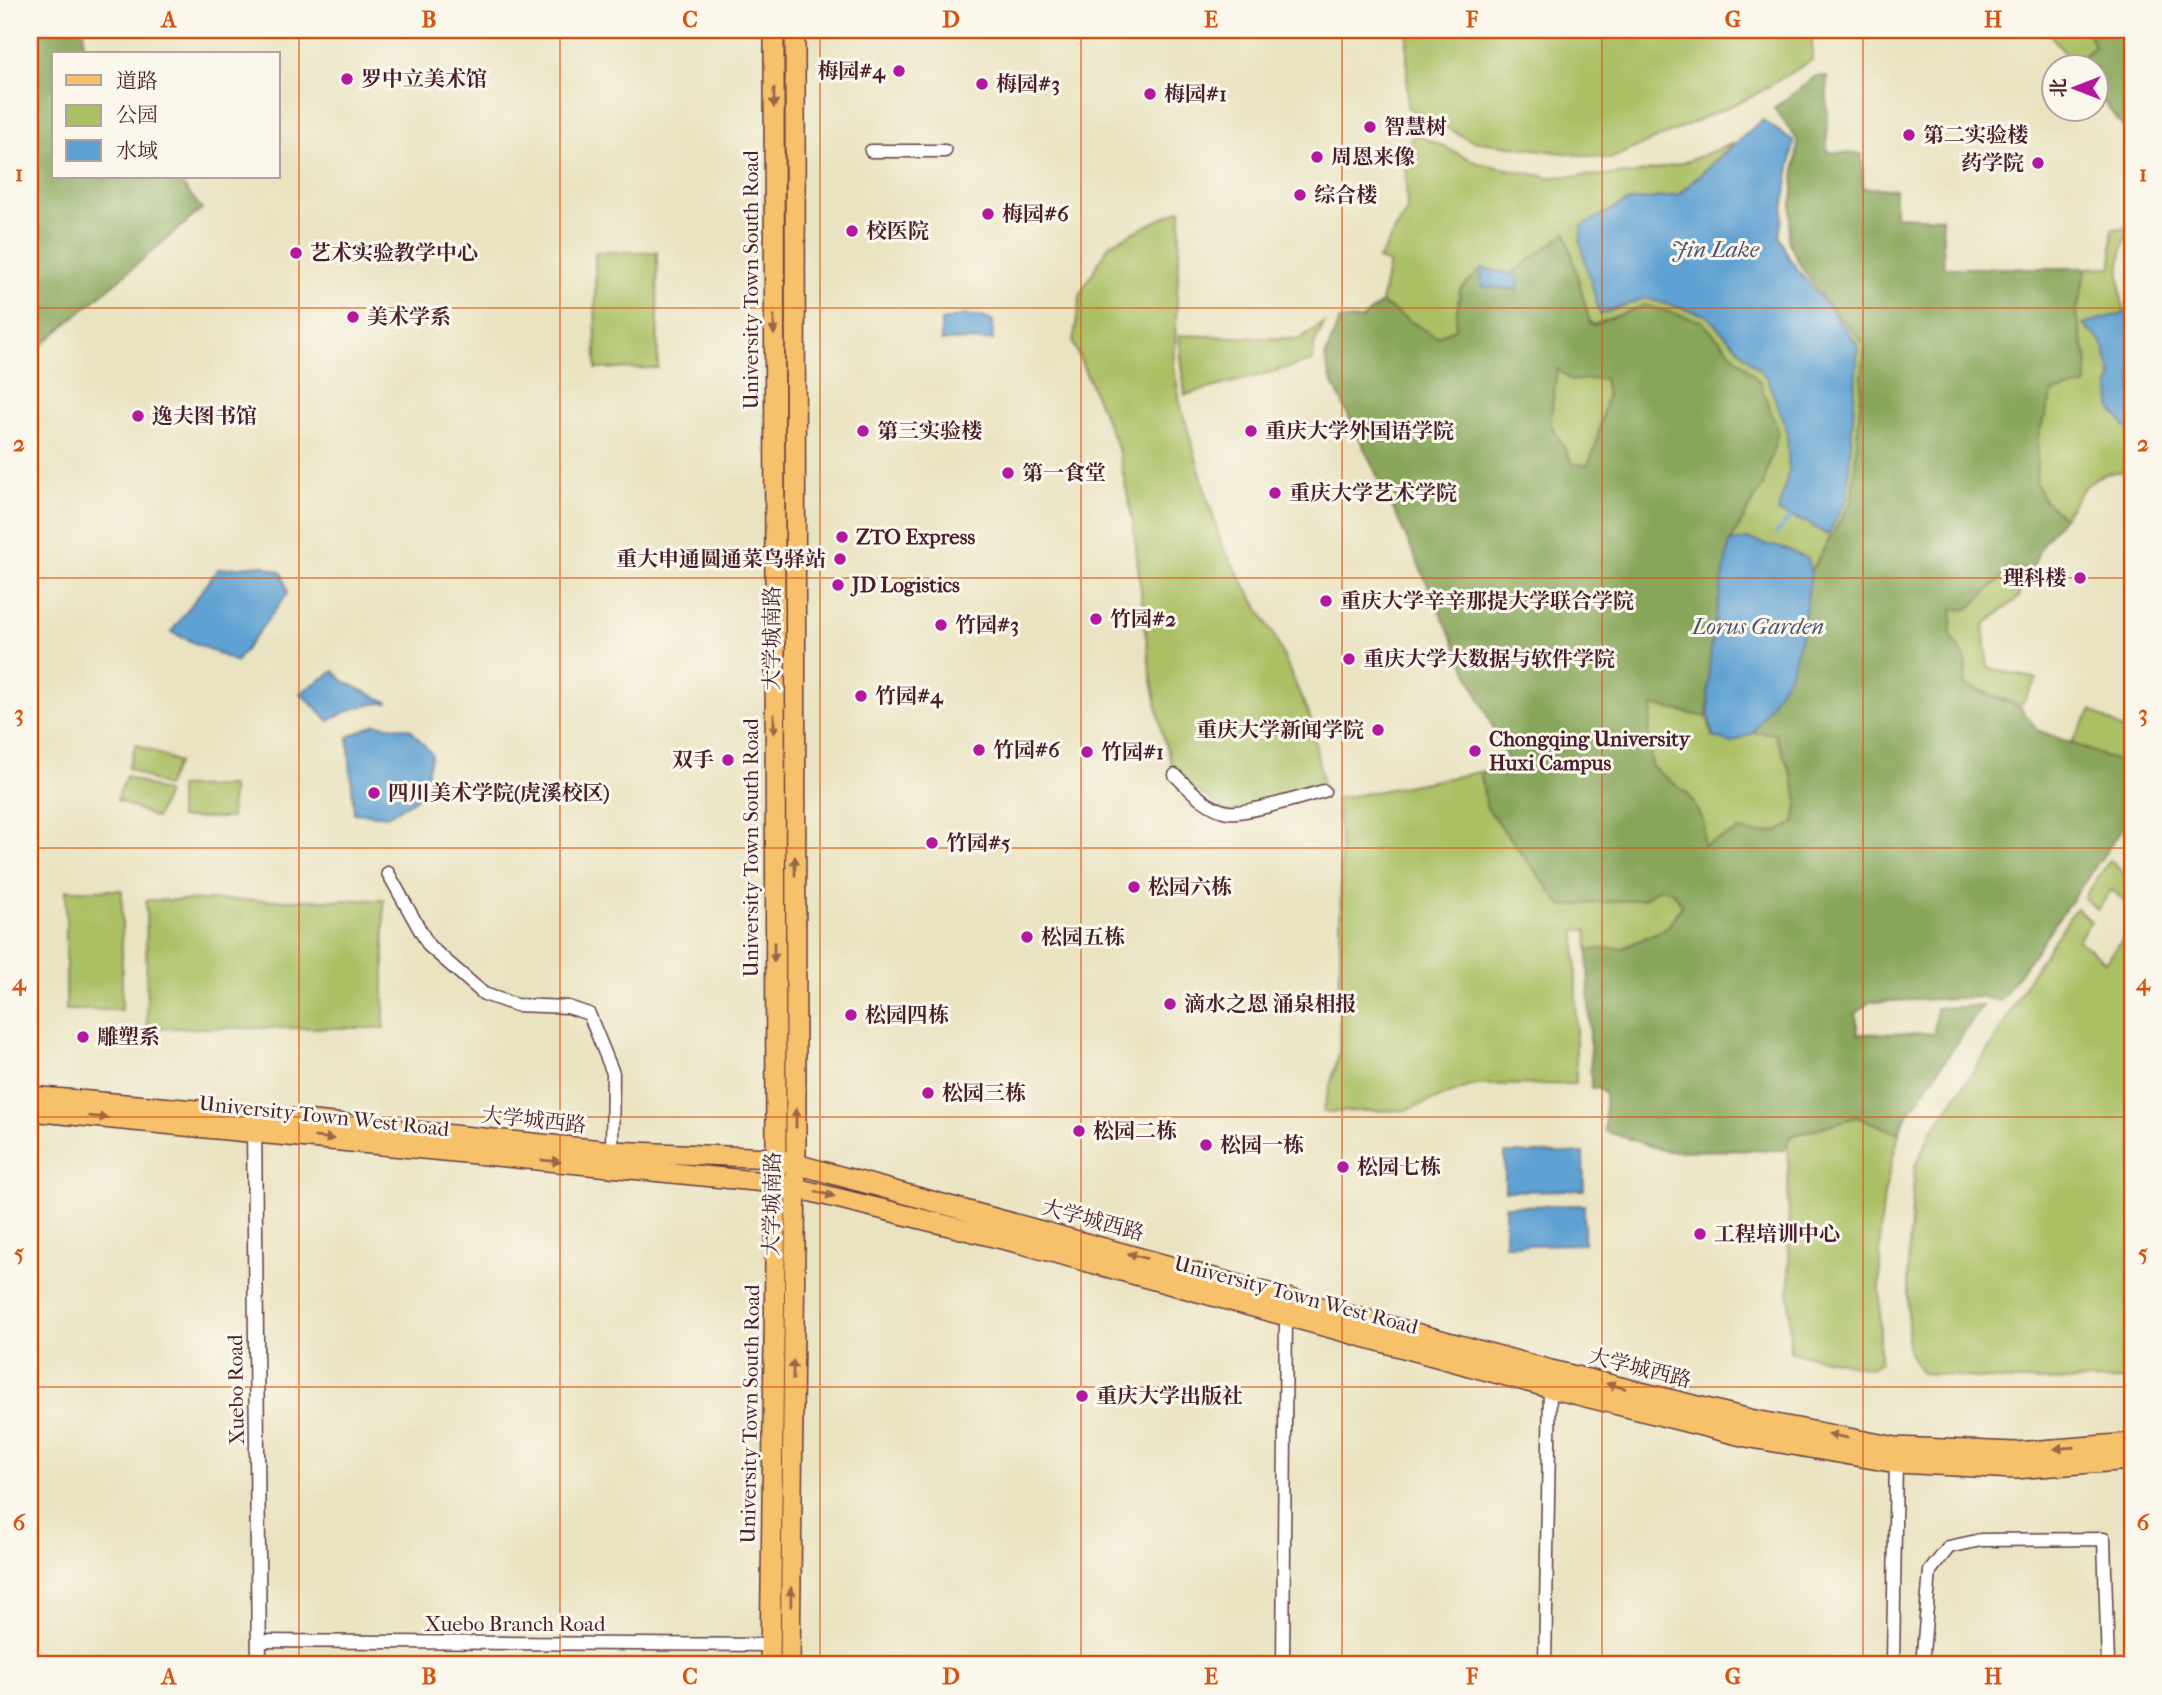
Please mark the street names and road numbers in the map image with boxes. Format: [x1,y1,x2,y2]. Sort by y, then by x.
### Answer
street label: University Town South Road [739,150,763,410]
street label: 大学城南路 [760,586,784,691]
street label: University Town South Road [739,718,763,978]
street label: University Town West Road [198,1091,451,1141]
street label: 大学城西路 [481,1103,587,1137]
street label: 大学城南路 [759,1151,785,1257]
street label: 大学城西路 [1039,1195,1147,1245]
street label: University Town West Road [1171,1251,1421,1339]
street label: University Town South Road [736,1284,764,1544]
street label: Xuebo Road [223,1334,249,1446]
street label: 大学城西路 [1586,1344,1694,1392]
street label: Xuebo Branch Road [425,1612,606,1636]

